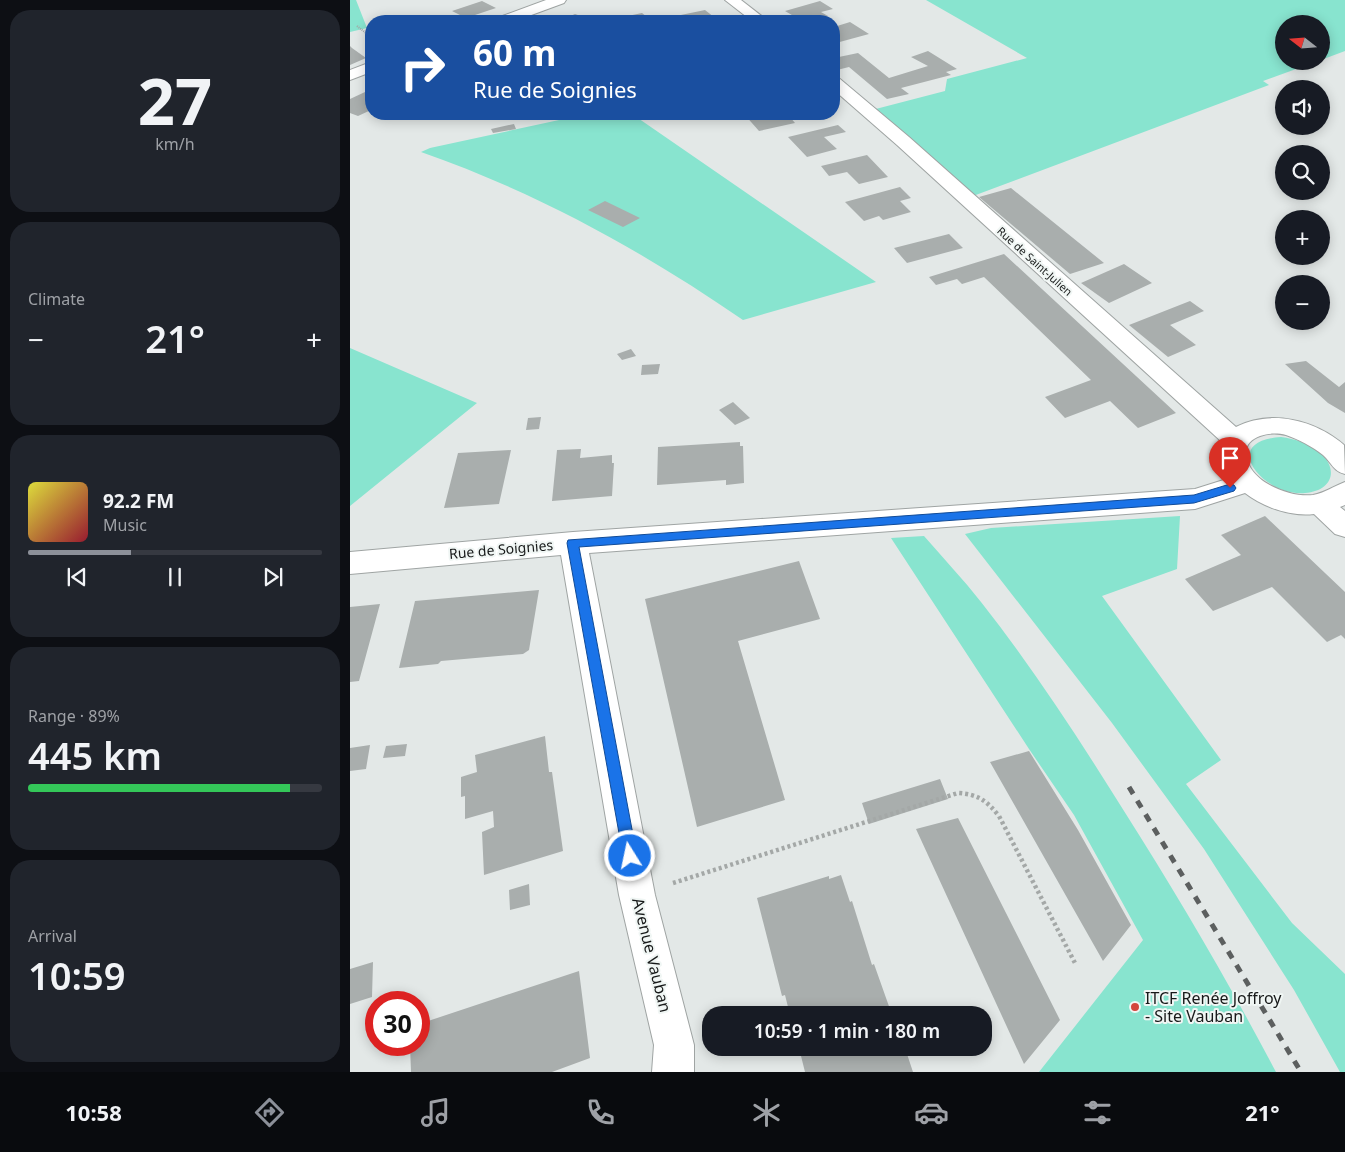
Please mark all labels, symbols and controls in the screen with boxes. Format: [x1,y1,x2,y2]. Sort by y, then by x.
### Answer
north arrow [1275,15,1330,70]
map controls [1275,15,1330,330]
text: 60 m [473,29,556,76]
icon: right [390,35,455,100]
text: 27 [138,56,212,144]
text: Rue de Soignies [473,74,637,104]
button: sound [1275,80,1330,135]
text: km/h [155,133,195,155]
button: search [1275,145,1330,200]
button: + [1275,210,1330,265]
street label: Rue de Saint-Julien [994,223,1076,299]
button: − [1275,275,1330,330]
text: Climate [28,288,85,310]
text: 21° [145,312,205,364]
text: − [28,320,44,358]
text: + [306,320,322,358]
pin [1209,437,1251,488]
icon: arrive [1216,444,1244,472]
text: 92.2 FM [103,488,174,514]
text: Music [103,514,147,536]
street label: Rue de Soignies [448,535,554,563]
icon: previous [63,563,91,591]
icon: pause [161,563,189,591]
icon: next [259,563,287,591]
text: Range · 89% [28,705,120,727]
text: 445 km [28,729,162,781]
position arrow [603,829,655,881]
street label: Avenue Vauban [627,895,677,1015]
text: Arrival [28,925,77,947]
text: 10:59 [28,949,125,1001]
place label: ITCF Renée Joffroy - Site Vauban [1145,987,1282,1027]
speed limit sign: 30 [365,991,430,1056]
marker: ITCF Renée Joffroy - Site Vauban [1129,1001,1141,1013]
text: 10:59 · 1 min · 180 m [754,1018,940,1044]
icon: directions [252,1095,287,1130]
icon: music [418,1095,453,1130]
icon: phone [583,1095,618,1130]
icon: climate [749,1095,784,1130]
icon: car [914,1095,949,1130]
icon: filters [1080,1095,1115,1130]
text: 10:58 [65,1097,122,1127]
text: 21° [1245,1097,1280,1127]

